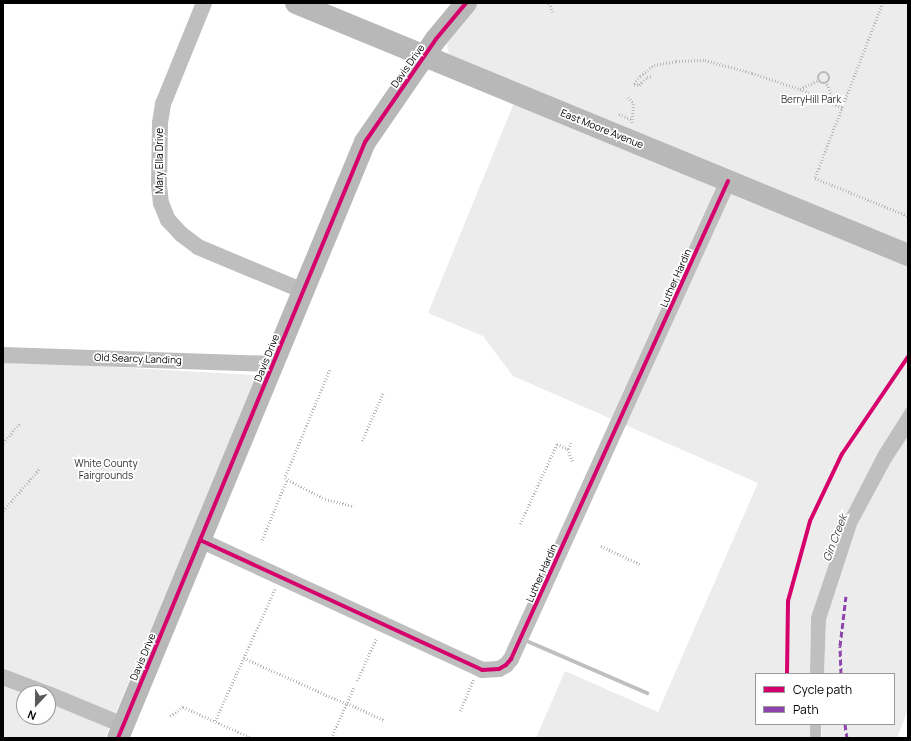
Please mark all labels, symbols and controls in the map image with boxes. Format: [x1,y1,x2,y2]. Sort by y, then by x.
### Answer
street label: Davis Drive [389,42,427,90]
park label: BerryHill Park [781,94,841,106]
street label: East Moore Avenue [559,107,645,151]
street label: Mary Ella Drive [154,128,166,194]
street label: Luther Hardin [658,247,694,309]
street label: Davis Drive [252,333,282,383]
street label: Old Searcy Landing [94,351,182,367]
park label: White County Fairgrounds [74,457,138,480]
water label: Gin Creek [820,513,850,563]
street label: Luther Hardin [524,542,560,604]
street label: Davis Drive [128,632,158,682]
legend [755,673,895,725]
text: Cycle path [793,681,852,698]
north arrow [16,685,56,725]
text: Path [793,701,819,718]
text: N [25,707,38,724]

